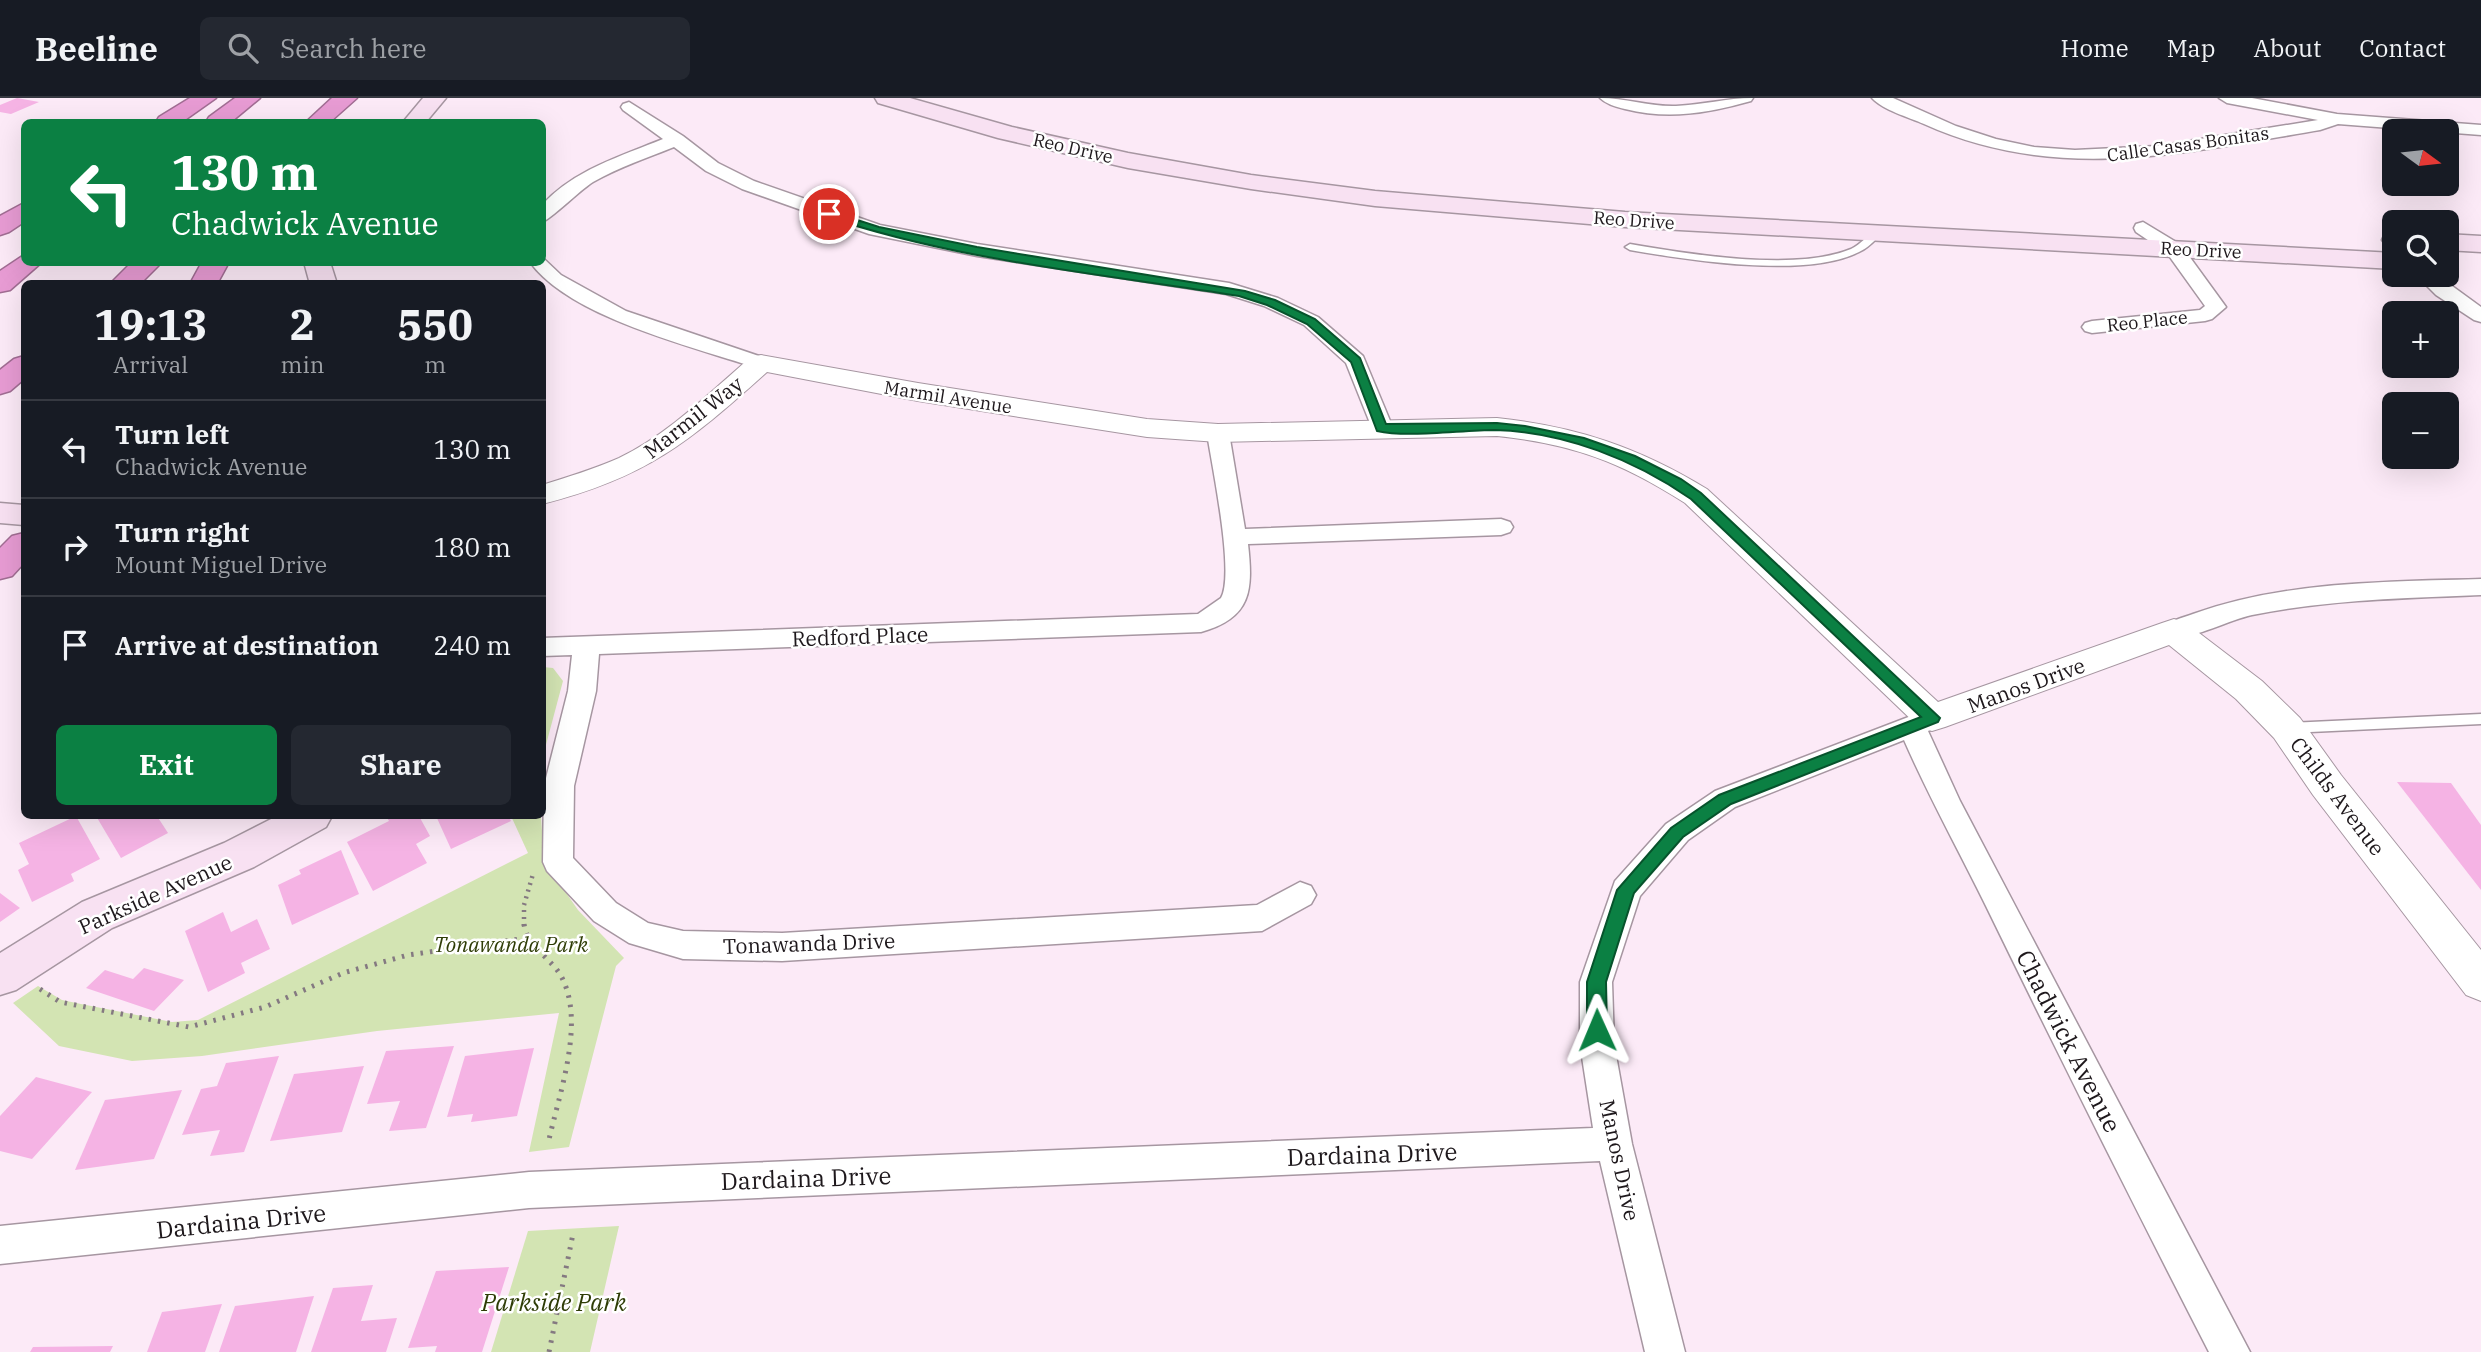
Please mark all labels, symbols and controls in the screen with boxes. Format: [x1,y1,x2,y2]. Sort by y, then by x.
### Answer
search box [200,17,690,80]
text: Beeline [35,27,158,70]
icon: search [224,29,262,67]
text: Search here [280,31,426,65]
text: Home [2061,32,2129,64]
text: Map [2167,32,2215,64]
text: About [2253,32,2321,64]
text: Contact [2359,32,2446,64]
north arrow [2382,119,2459,196]
map controls [2382,119,2459,469]
street label: Calle Casas Bonitas [2106,121,2270,167]
street label: Reo Drive [1031,128,1115,168]
text: 130 m [171,140,318,203]
icon: left [56,147,147,238]
pin [799,184,859,244]
icon: arrive [810,195,848,233]
text: Chadwick Avenue [171,202,439,244]
street label: Reo Drive [1593,206,1675,234]
button: search [2382,210,2459,287]
street label: Reo Drive [2160,236,2242,264]
text: 19:13 [94,297,208,352]
text: 2 [290,297,315,352]
text: 550 [397,297,473,352]
button: + [2382,301,2459,378]
street label: Reo Place [2105,305,2189,337]
text: Arrival [113,349,188,379]
text: min [281,349,324,379]
text: m [424,349,446,379]
street label: Marmil Way [638,369,749,464]
street label: Marmil Avenue [882,376,1014,418]
button: − [2382,392,2459,469]
text: Turn left [115,417,229,451]
icon: left [56,430,94,468]
text: 130 m [433,432,511,466]
text: Chadwick Avenue [115,451,307,481]
text: Turn right [115,515,249,549]
icon: right [56,528,94,566]
text: 180 m [433,530,511,564]
text: Mount Miguel Drive [115,549,327,579]
street label: Redford Place [791,620,929,652]
icon: arrive [56,626,94,664]
text: Arrive at destination [115,628,379,662]
text: 240 m [433,628,511,662]
street label: Manos Drive [1963,651,2089,719]
button: Exit [56,725,277,805]
button: Share [291,725,511,805]
street label: Childs Avenue [2284,731,2392,861]
street label: Parkside Avenue [74,848,236,940]
street label: Tonawanda Drive [722,926,896,960]
park label: Tonawanda Park [434,930,589,958]
street label: Chadwick Avenue [2009,944,2129,1138]
position arrow [1560,993,1634,1067]
street label: Manos Drive [1594,1097,1646,1223]
street label: Dardaina Drive [1286,1135,1458,1173]
street label: Dardaina Drive [720,1159,892,1197]
street label: Dardaina Drive [155,1196,327,1246]
park label: Parkside Park [481,1286,627,1318]

